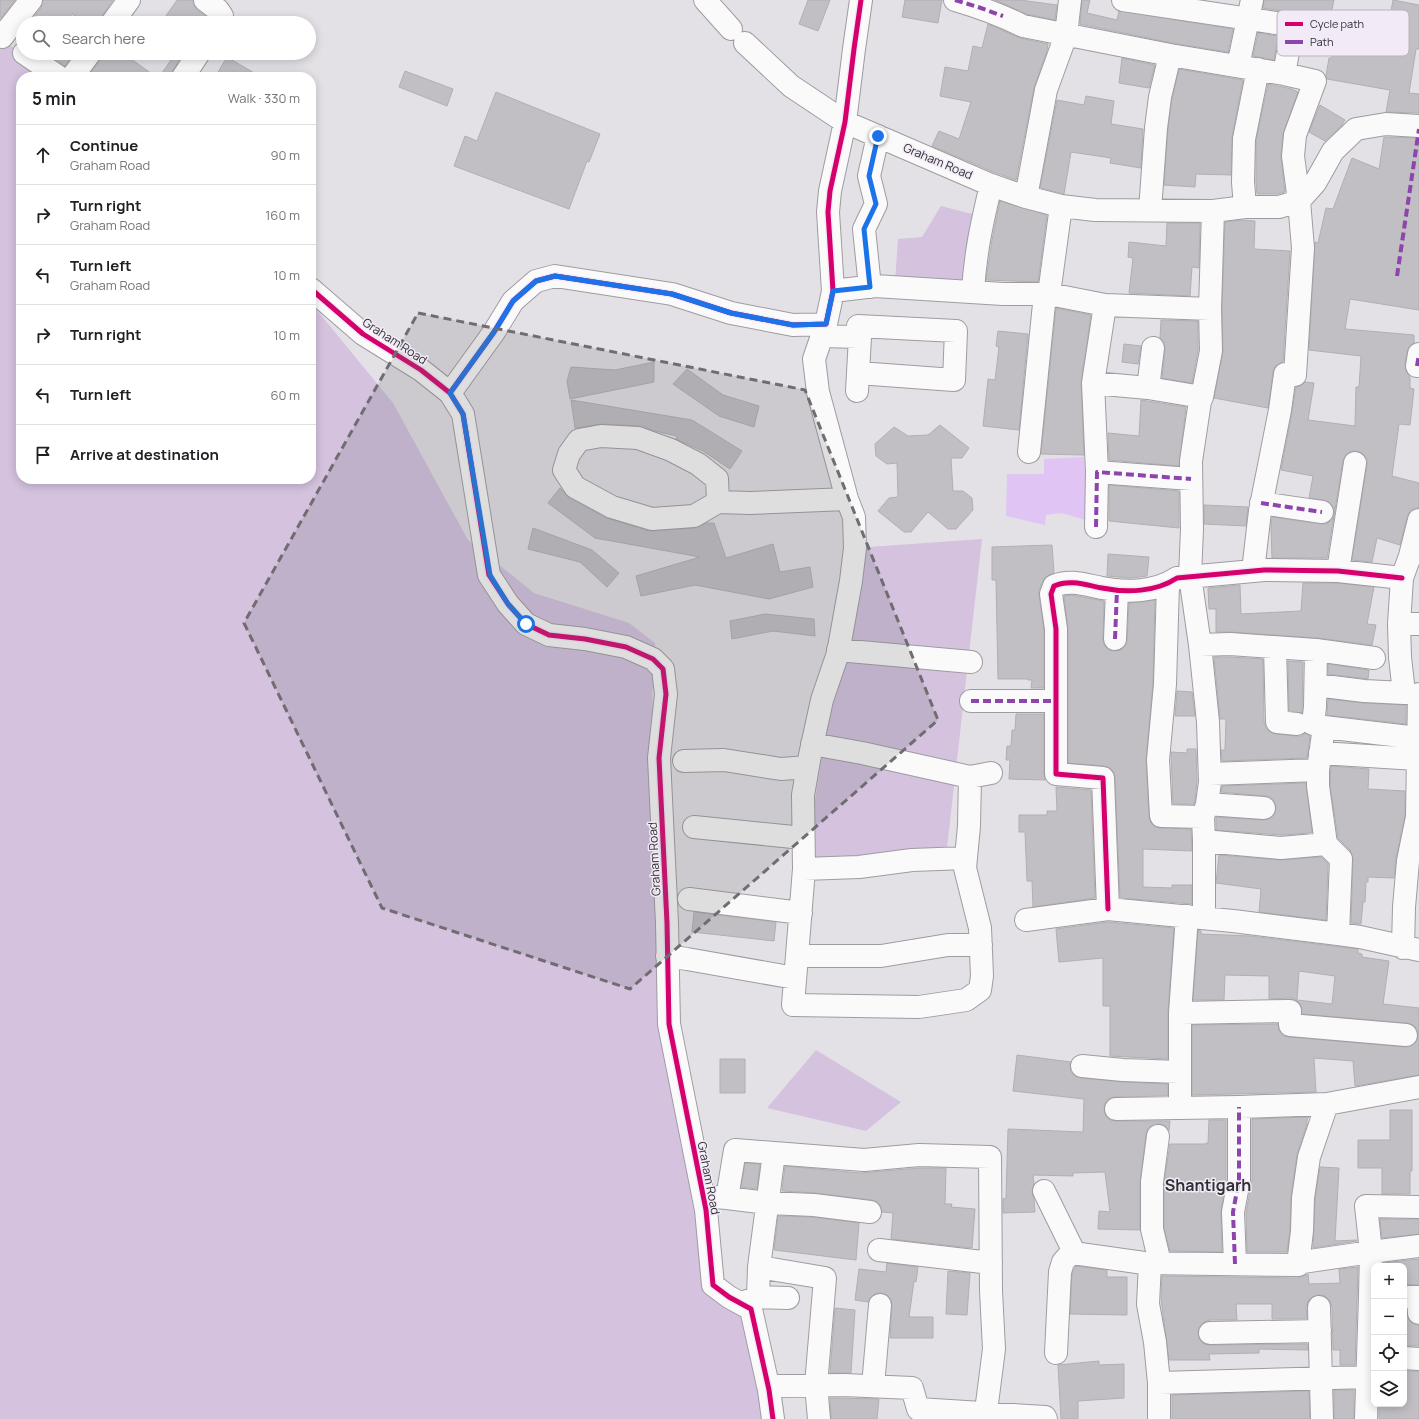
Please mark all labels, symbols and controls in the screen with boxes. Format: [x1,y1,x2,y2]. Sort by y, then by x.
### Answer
legend [1277,10,1409,56]
search box [16,16,316,60]
text: Cycle path [1310,16,1364,31]
icon: search [30,27,52,49]
text: Search here [62,28,145,49]
text: Path [1310,34,1333,49]
text: 5 min [32,87,76,110]
text: Walk · 330 m [228,89,300,107]
route end [869,127,887,145]
text: Continue [70,135,138,156]
street label: Graham Road [901,139,975,183]
icon: ahead [32,144,54,166]
text: 90 m [270,146,300,164]
text: Graham Road [70,156,150,174]
text: Turn right [70,195,141,216]
icon: right [32,204,54,226]
text: 160 m [265,206,300,224]
text: Graham Road [70,216,150,234]
text: Turn left [70,255,132,276]
icon: left [32,264,54,286]
text: 10 m [273,266,300,284]
text: Graham Road [70,276,150,294]
street label: Graham Road [359,314,431,368]
icon: right [32,324,54,346]
text: Turn right [70,324,141,345]
text: 10 m [273,326,300,344]
icon: left [32,384,54,406]
text: Turn left [70,384,132,405]
text: 60 m [270,386,300,404]
icon: arrive [32,444,54,466]
text: Arrive at destination [70,444,219,465]
route start [517,615,535,633]
street label: Graham Road [644,822,664,896]
street label: Graham Road [694,1140,724,1216]
district label: Shantigarh [1165,1174,1251,1196]
map controls [1371,1263,1407,1407]
button: + [1371,1263,1407,1299]
button: − [1371,1299,1407,1335]
button: locate [1371,1335,1407,1371]
button: layers [1371,1371,1407,1407]

